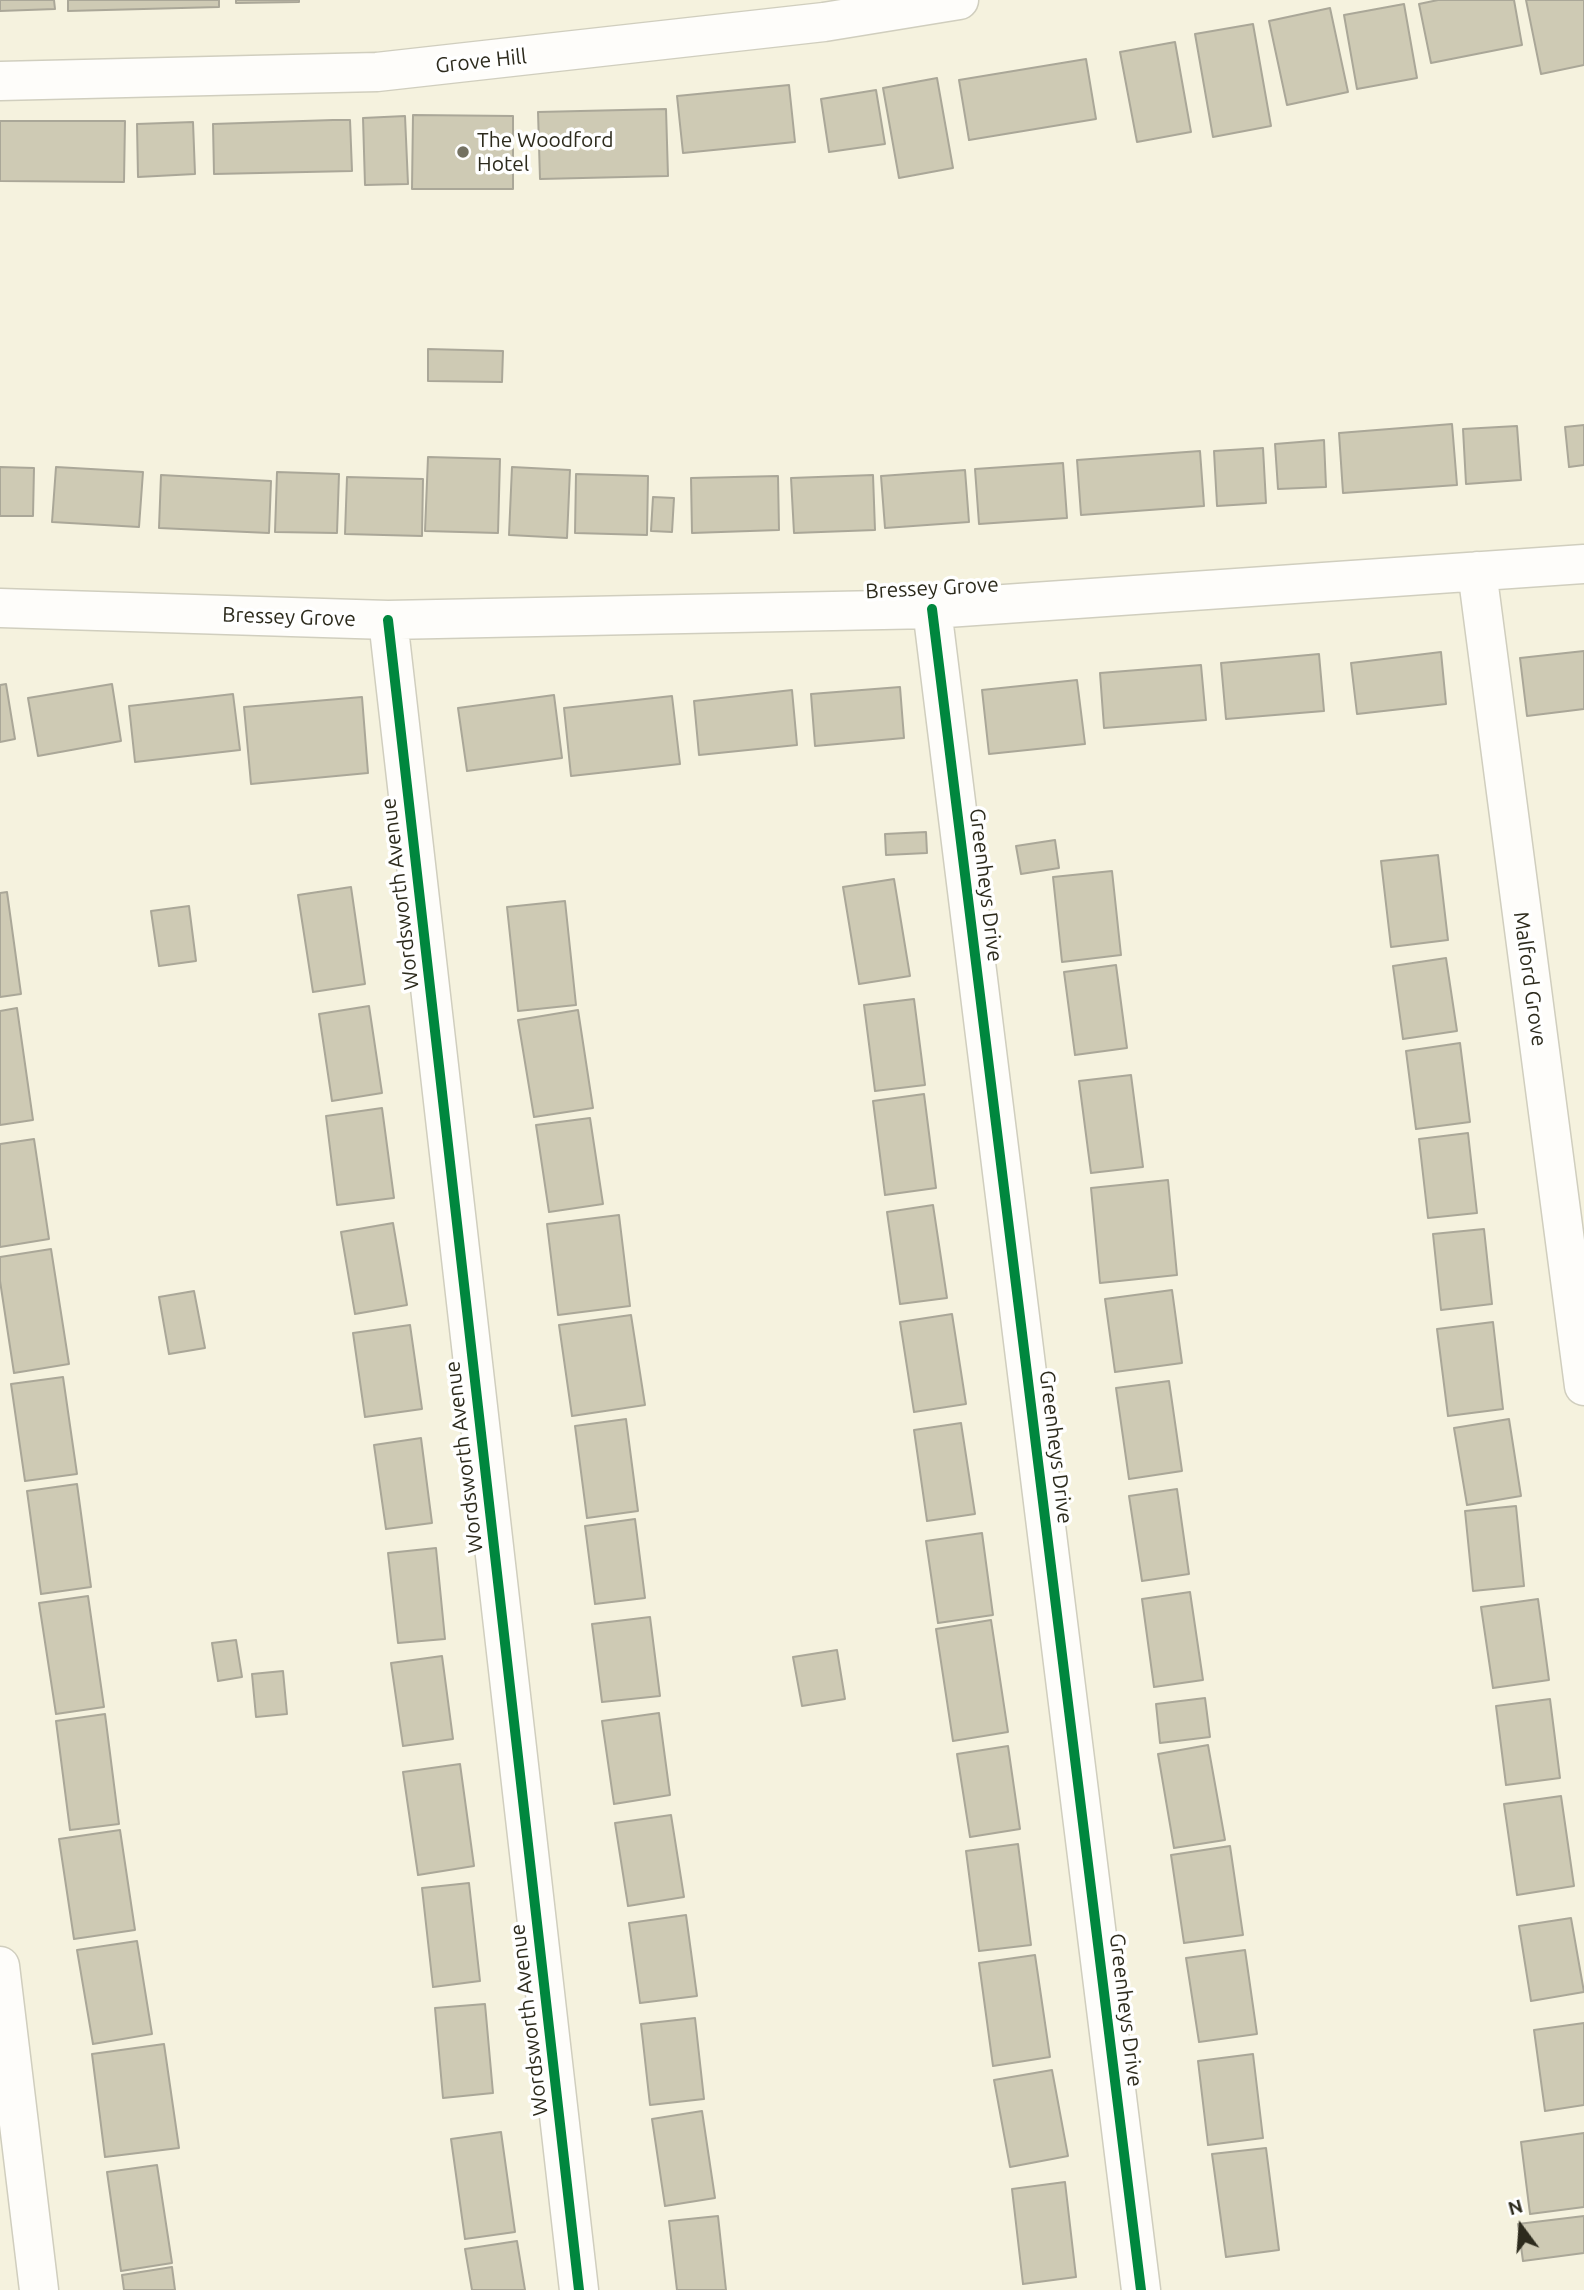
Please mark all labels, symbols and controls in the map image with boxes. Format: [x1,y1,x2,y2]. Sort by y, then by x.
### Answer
street label: Grove Hill [434,44,528,78]
place label: The Woodford Hotel [477,127,614,177]
marker: The Woodford Hotel [455,144,471,160]
street label: Bressey Grove [865,572,999,604]
street label: Bressey Grove [222,602,356,632]
street label: Wordsworth Avenue [376,797,424,991]
street label: Greenheys Drive [964,807,1008,963]
street label: Malford Grove [1508,910,1552,1048]
street label: Wordsworth Avenue [440,1360,488,1554]
street label: Greenheys Drive [1034,1369,1078,1525]
street label: Wordsworth Avenue [505,1923,553,2117]
street label: Greenheys Drive [1104,1932,1148,2088]
north arrow [1486,2192,1556,2262]
text: N [1505,2194,1525,2219]

